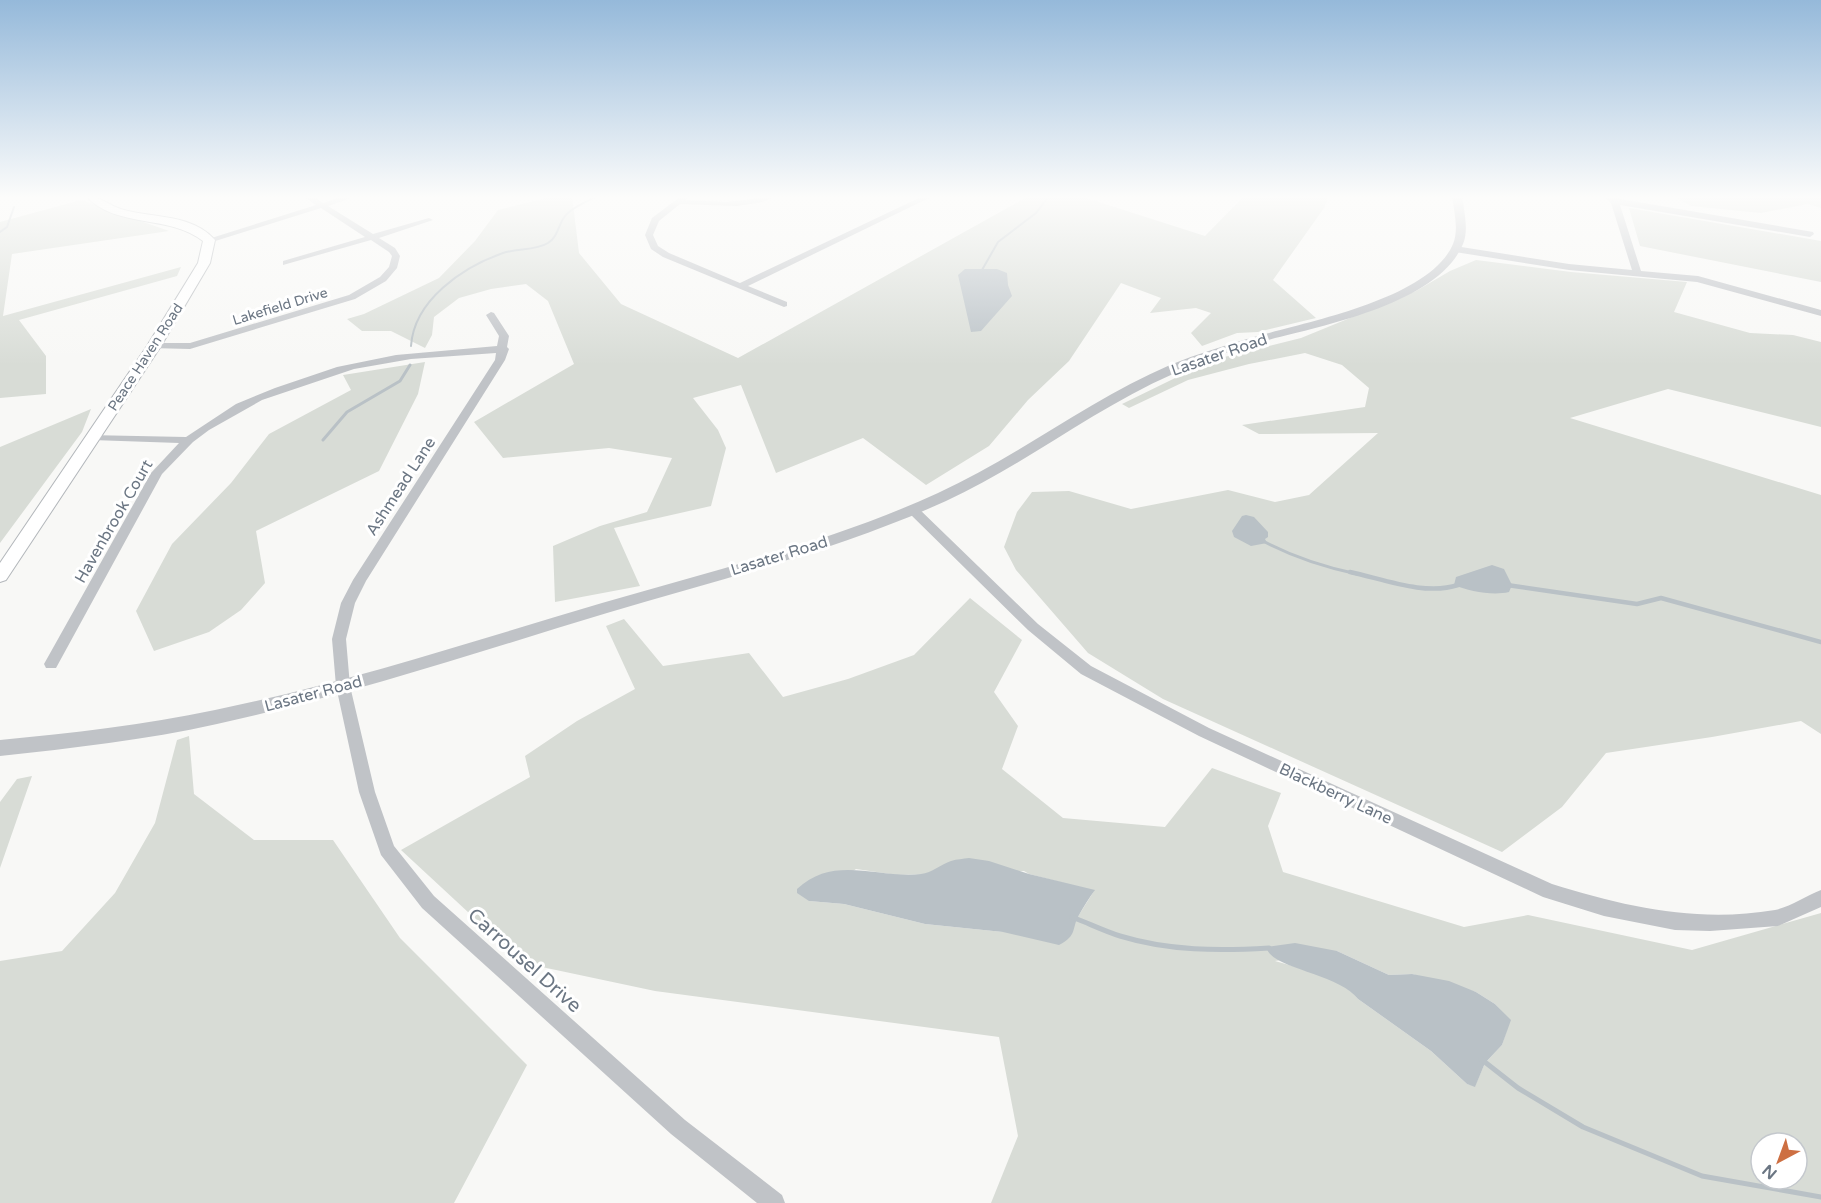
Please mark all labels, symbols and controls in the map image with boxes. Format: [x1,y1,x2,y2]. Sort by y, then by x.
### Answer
street label: Lakefield Drive [230,284,330,329]
street label: Peace Haven Road [104,300,187,414]
street label: Lasater Road [1169,329,1270,381]
street label: Ashmead Lane [362,434,440,540]
street label: Havenbrook Court [70,456,157,587]
street label: Lasater Road [728,532,830,580]
street label: Lasater Road [262,671,364,717]
street label: Blackberry Lane [1276,759,1395,829]
street label: Carrousel Drive [462,903,586,1018]
north arrow [1749,1131,1809,1191]
text: N [1758,1160,1781,1183]

